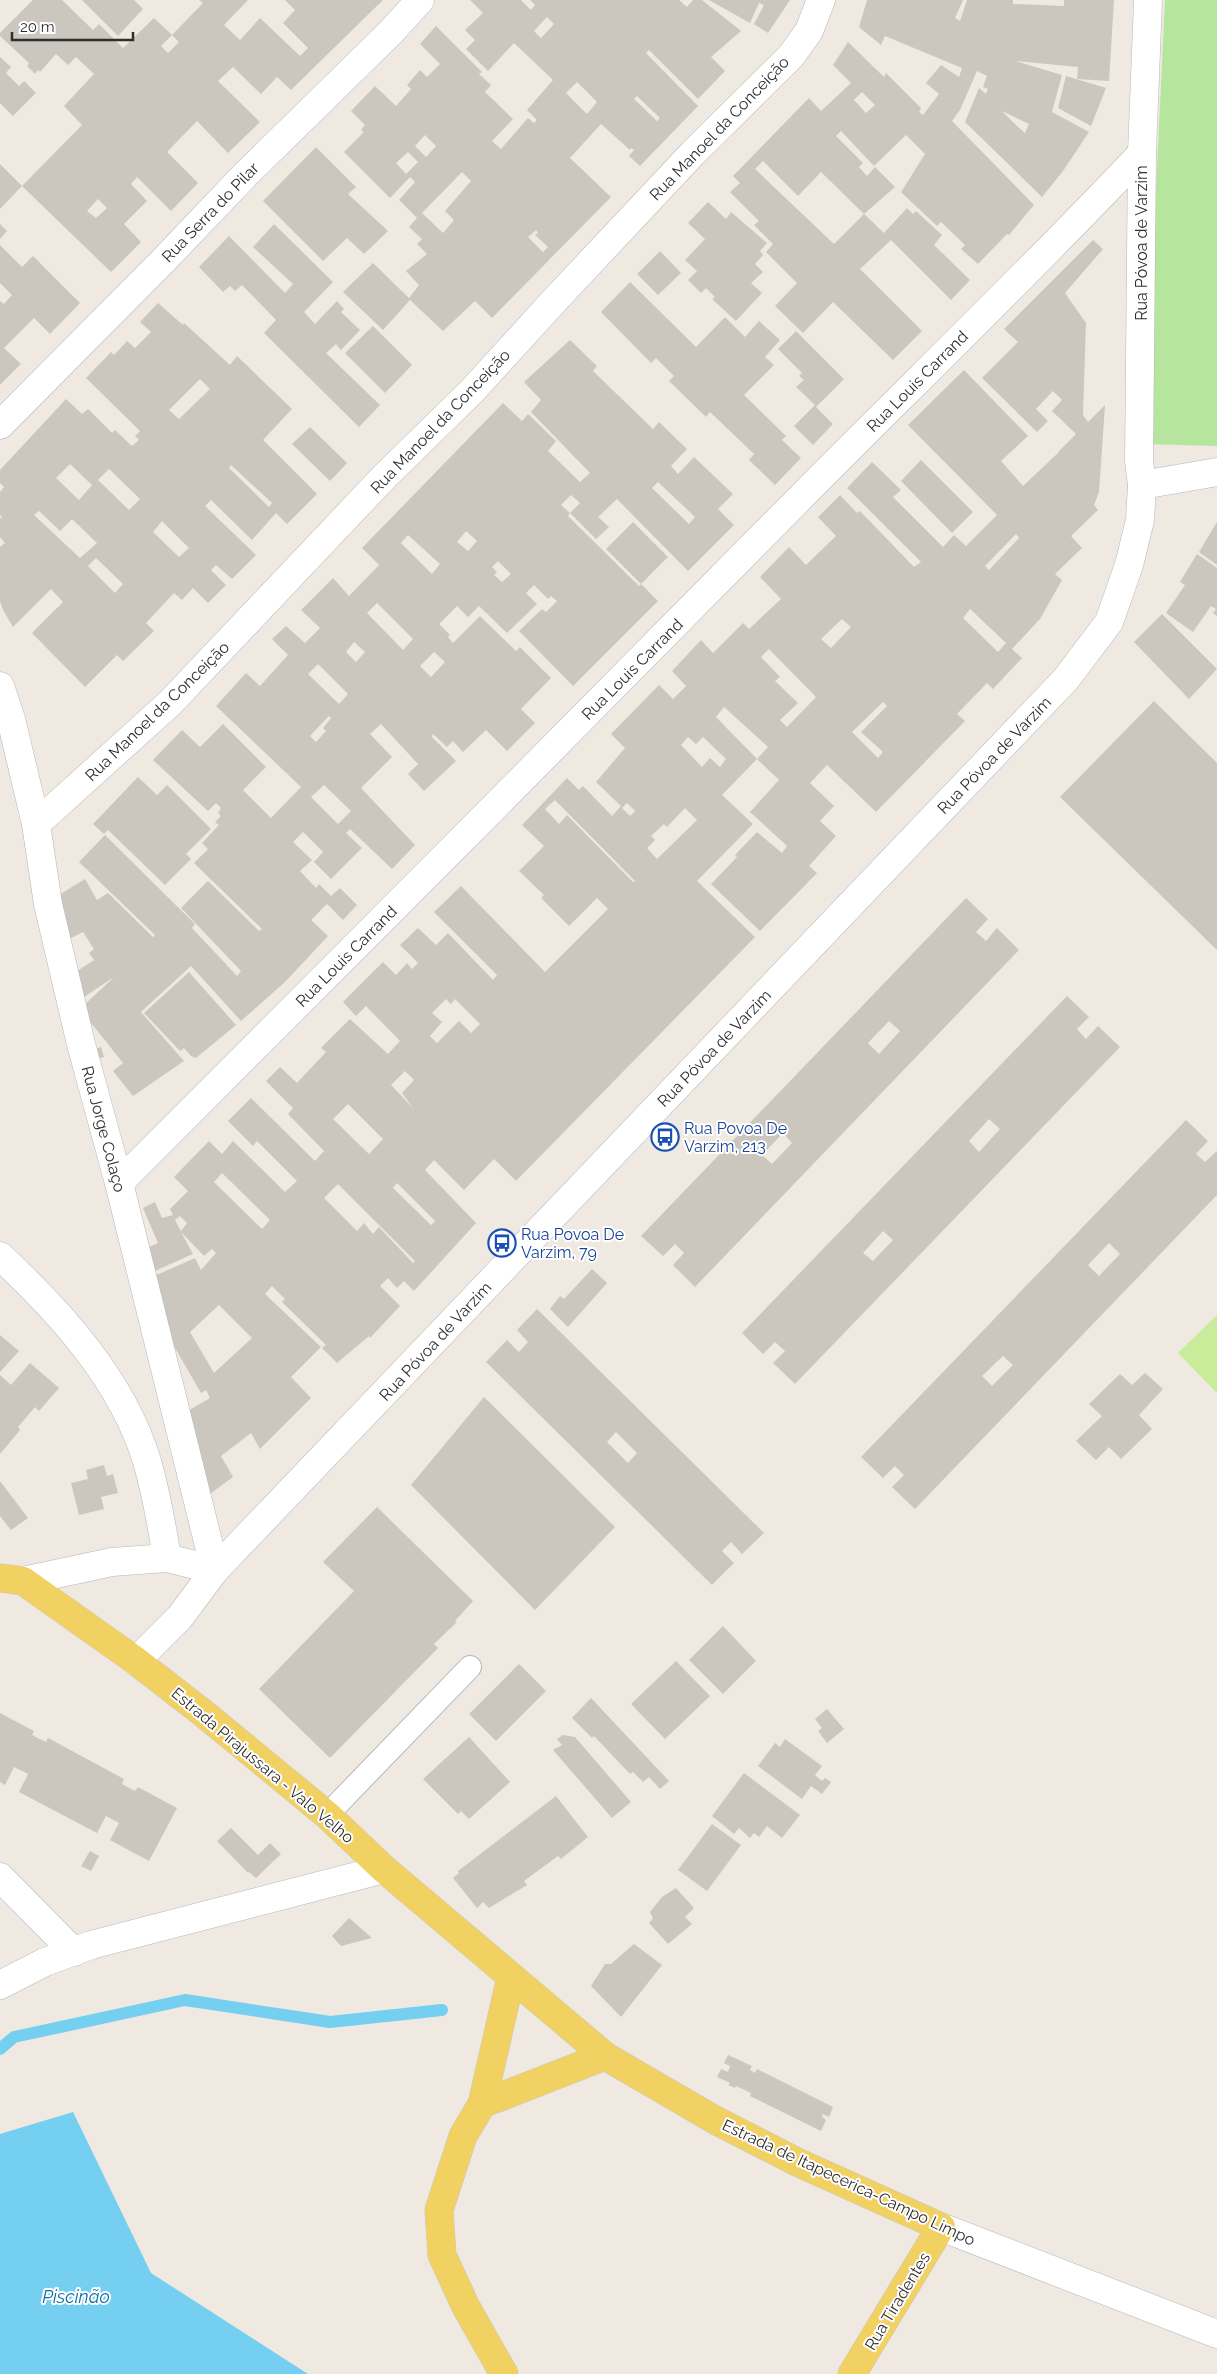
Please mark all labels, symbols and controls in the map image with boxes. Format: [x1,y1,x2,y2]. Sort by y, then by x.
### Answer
scale bar [12,10,134,42]
text: 20 m [20,18,55,36]
street label: Rua Manoel da Conceição [646,52,793,204]
street label: Rua Serra do Pilar [158,158,263,266]
street label: Rua Póvoa de Varzim [1132,165,1151,321]
street label: Rua Louis Carrand [863,327,972,436]
street label: Rua Manoel da Conceição [367,345,514,497]
street label: Rua Louis Carrand [578,615,687,724]
street label: Rua Manoel da Conceição [81,638,233,785]
street label: Rua Póvoa de Varzim [934,693,1055,818]
street label: Rua Louis Carrand [292,902,401,1011]
street label: Rua Póvoa de Varzim [654,986,775,1111]
street label: Rua Jorge Colaço [78,1064,129,1194]
place label: Rua Povoa De Varzim, 213 [684,1119,787,1156]
bus stop icon: Rua Povoa De Varzim, 213 [650,1122,680,1152]
place label: Rua Povoa De Varzim, 79 [521,1225,624,1262]
bus stop icon: Rua Povoa De Varzim, 79 [487,1228,517,1258]
street label: Rua Póvoa de Varzim [375,1278,495,1405]
street label: Estrada Pirajussara - Valo Velho [168,1684,358,1847]
street label: Estrada de Itapecerica-Campo Limpo [719,2115,978,2250]
street label: Rua Tiradentes [861,2249,934,2354]
water label: Piscinão [42,2286,110,2307]

